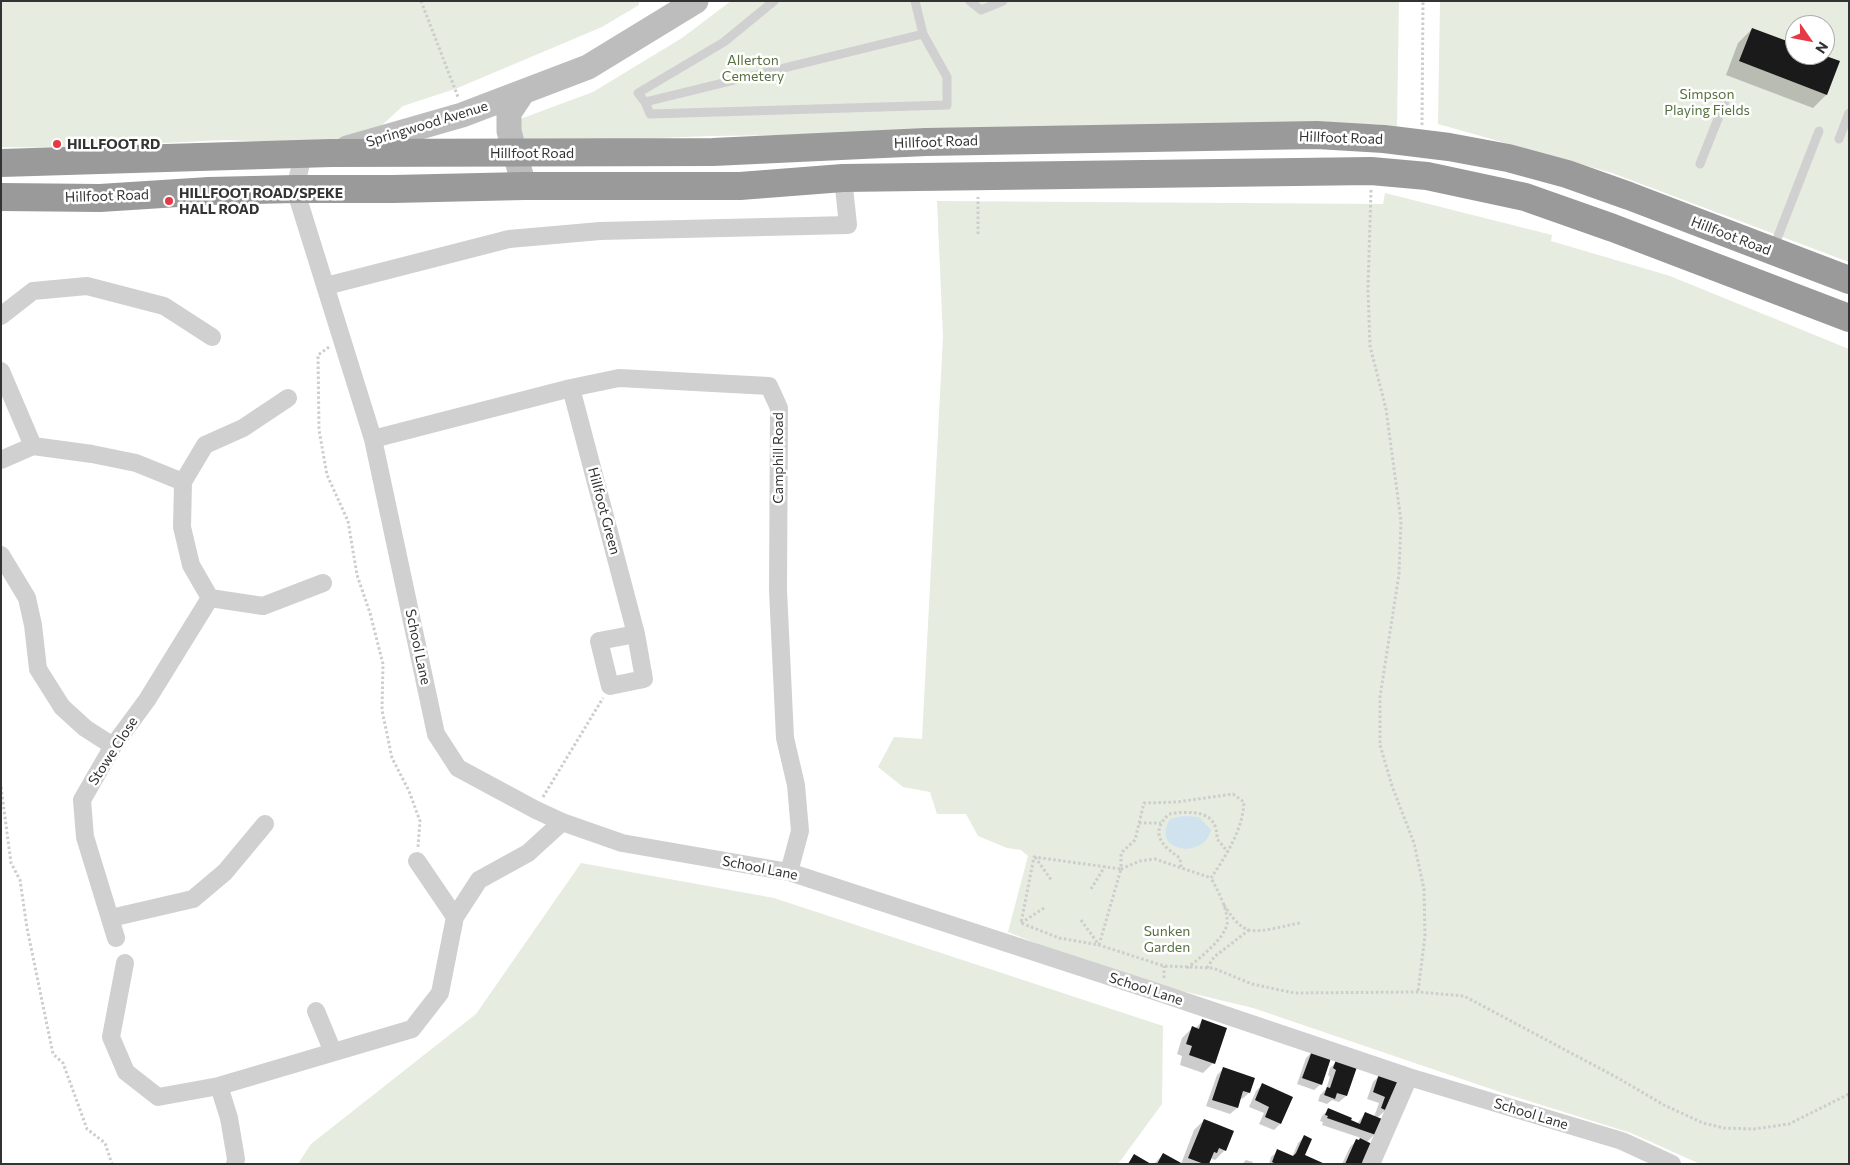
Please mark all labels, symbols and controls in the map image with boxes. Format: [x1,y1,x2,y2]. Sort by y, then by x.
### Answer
north arrow [1785,15,1835,65]
text: N [1812,39,1832,57]
park label: Allerton Cemetery [722,52,784,84]
park label: Simpson Playing Fields [1664,86,1750,118]
street label: Springwood Avenue [364,97,490,151]
street label: Hillfoot Road [1299,128,1383,148]
street label: Hillfoot Road [894,132,978,152]
place label: HILLFOOT RD [67,136,160,152]
marker: HILLFOOT RD [51,138,63,150]
street label: Hillfoot Road [490,145,574,161]
place label: HILLFOOT ROAD/SPEKE HALL ROAD [179,185,343,218]
street label: Hillfoot Road [65,186,149,206]
marker: HILLFOOT ROAD/SPEKE HALL ROAD [163,195,175,207]
street label: Hillfoot Road [1689,213,1773,259]
street label: Camphill Road [770,412,786,504]
street label: Hillfoot Green [584,465,624,557]
street label: School Lane [402,608,434,686]
street label: Stowe Close [85,714,141,788]
street label: School Lane [721,852,799,884]
park label: Sunken Garden [1144,923,1190,956]
street label: School Lane [1107,969,1185,1009]
street label: School Lane [1492,1095,1570,1133]

